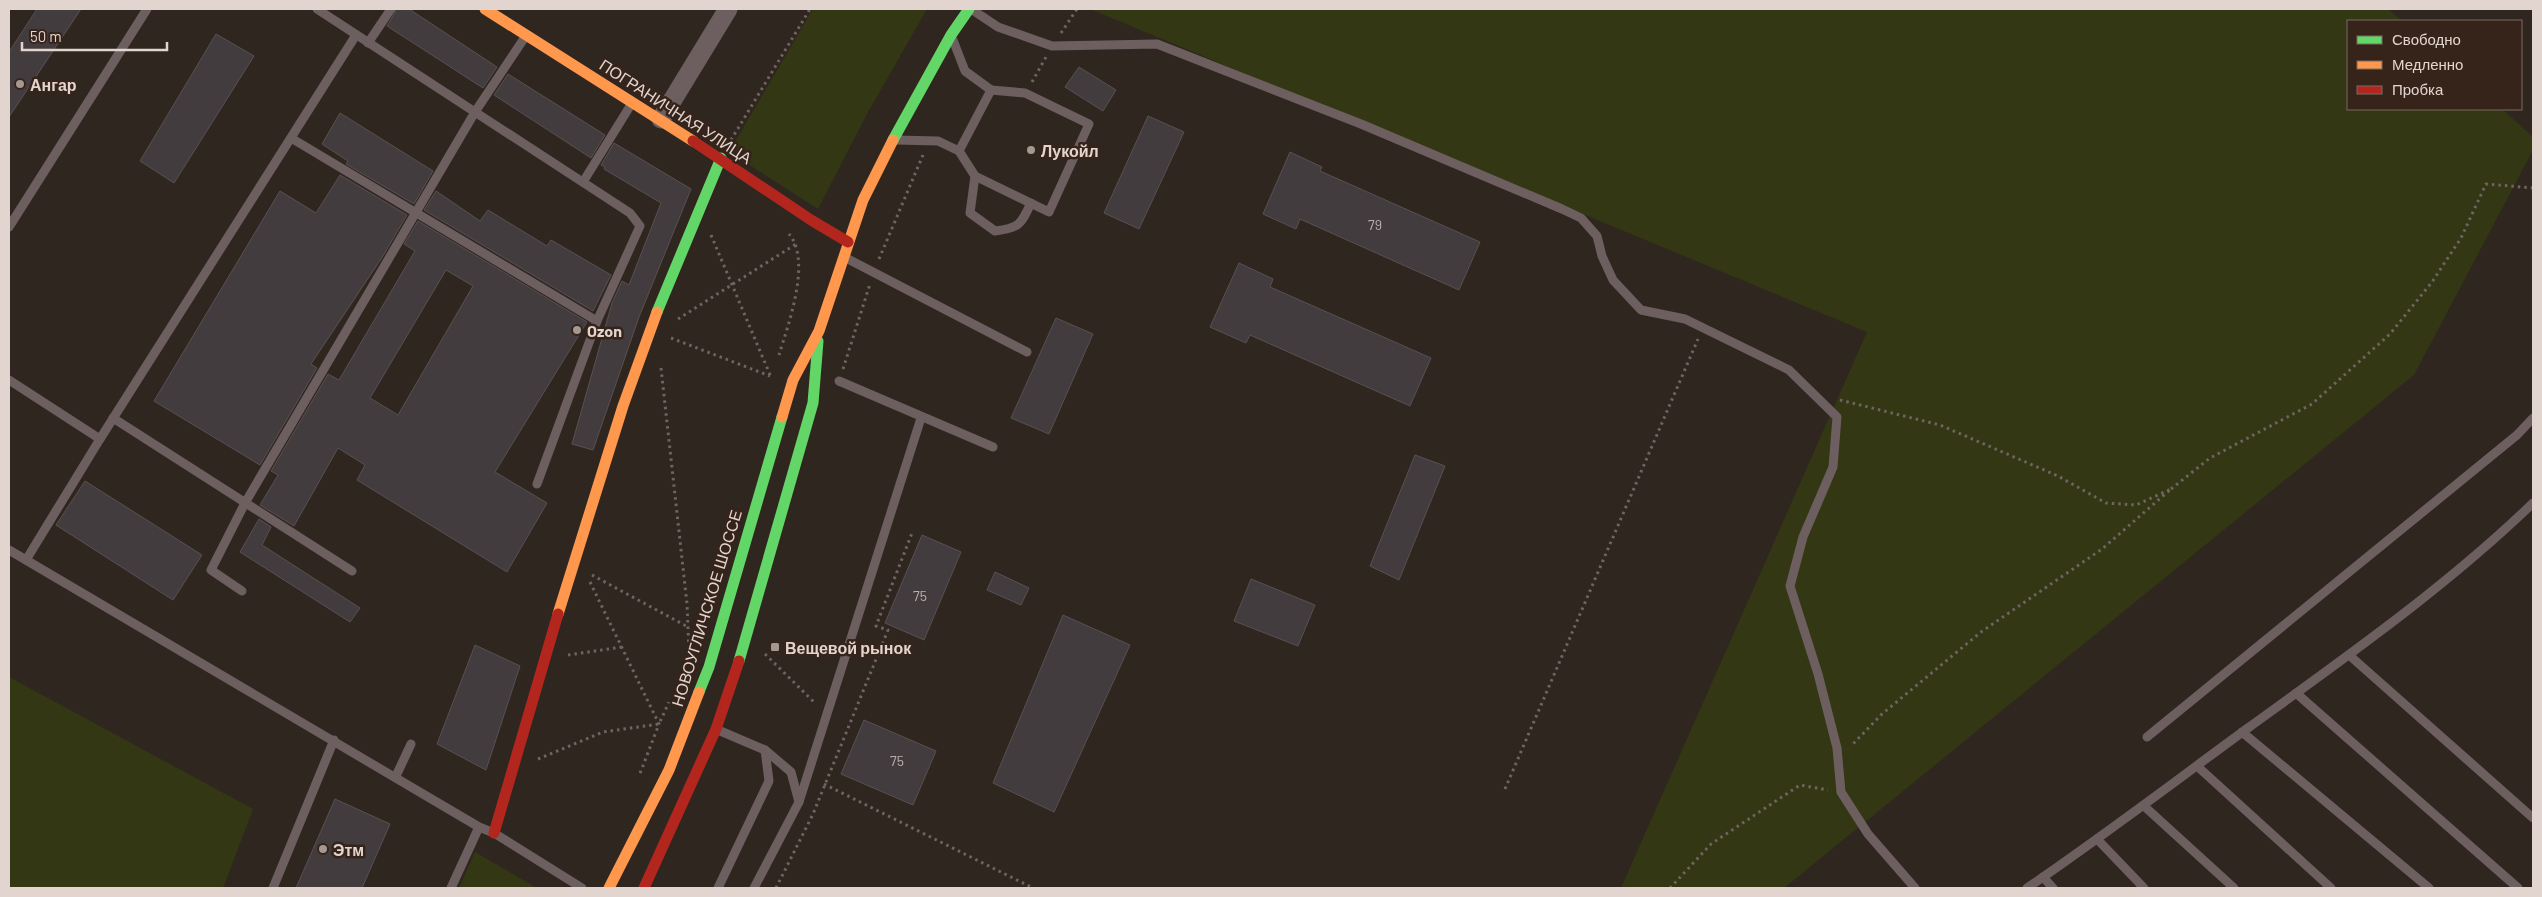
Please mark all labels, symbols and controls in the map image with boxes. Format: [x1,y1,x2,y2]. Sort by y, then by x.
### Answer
scale bar [22,20,168,52]
legend [2347,20,2522,110]
text: 50 m [30,27,62,45]
text: Свободно [2392,30,2461,48]
street label: ПОГРАНИЧНАЯ УЛИЦА [596,55,756,168]
text: Медленно [2392,55,2463,73]
place label: Ангар [30,75,77,94]
marker: Ангар [14,78,26,90]
text: Пробка [2392,80,2444,98]
place label: Лукойл [1041,141,1099,160]
marker: Лукойл [1025,144,1037,156]
house number: 79 [1368,216,1382,233]
place label: Ozon [587,321,622,340]
marker: Ozon [571,324,583,336]
street label: НОВОУГЛИЧСКОЕ ШОССЕ [667,507,745,709]
house number: 75 [913,587,927,604]
place label: Вещевой рынок [785,638,912,657]
marker: Вещевой рынок [769,641,781,653]
house number: 75 [890,752,904,769]
place label: Этм [333,840,364,859]
marker: Этм [317,843,329,855]

